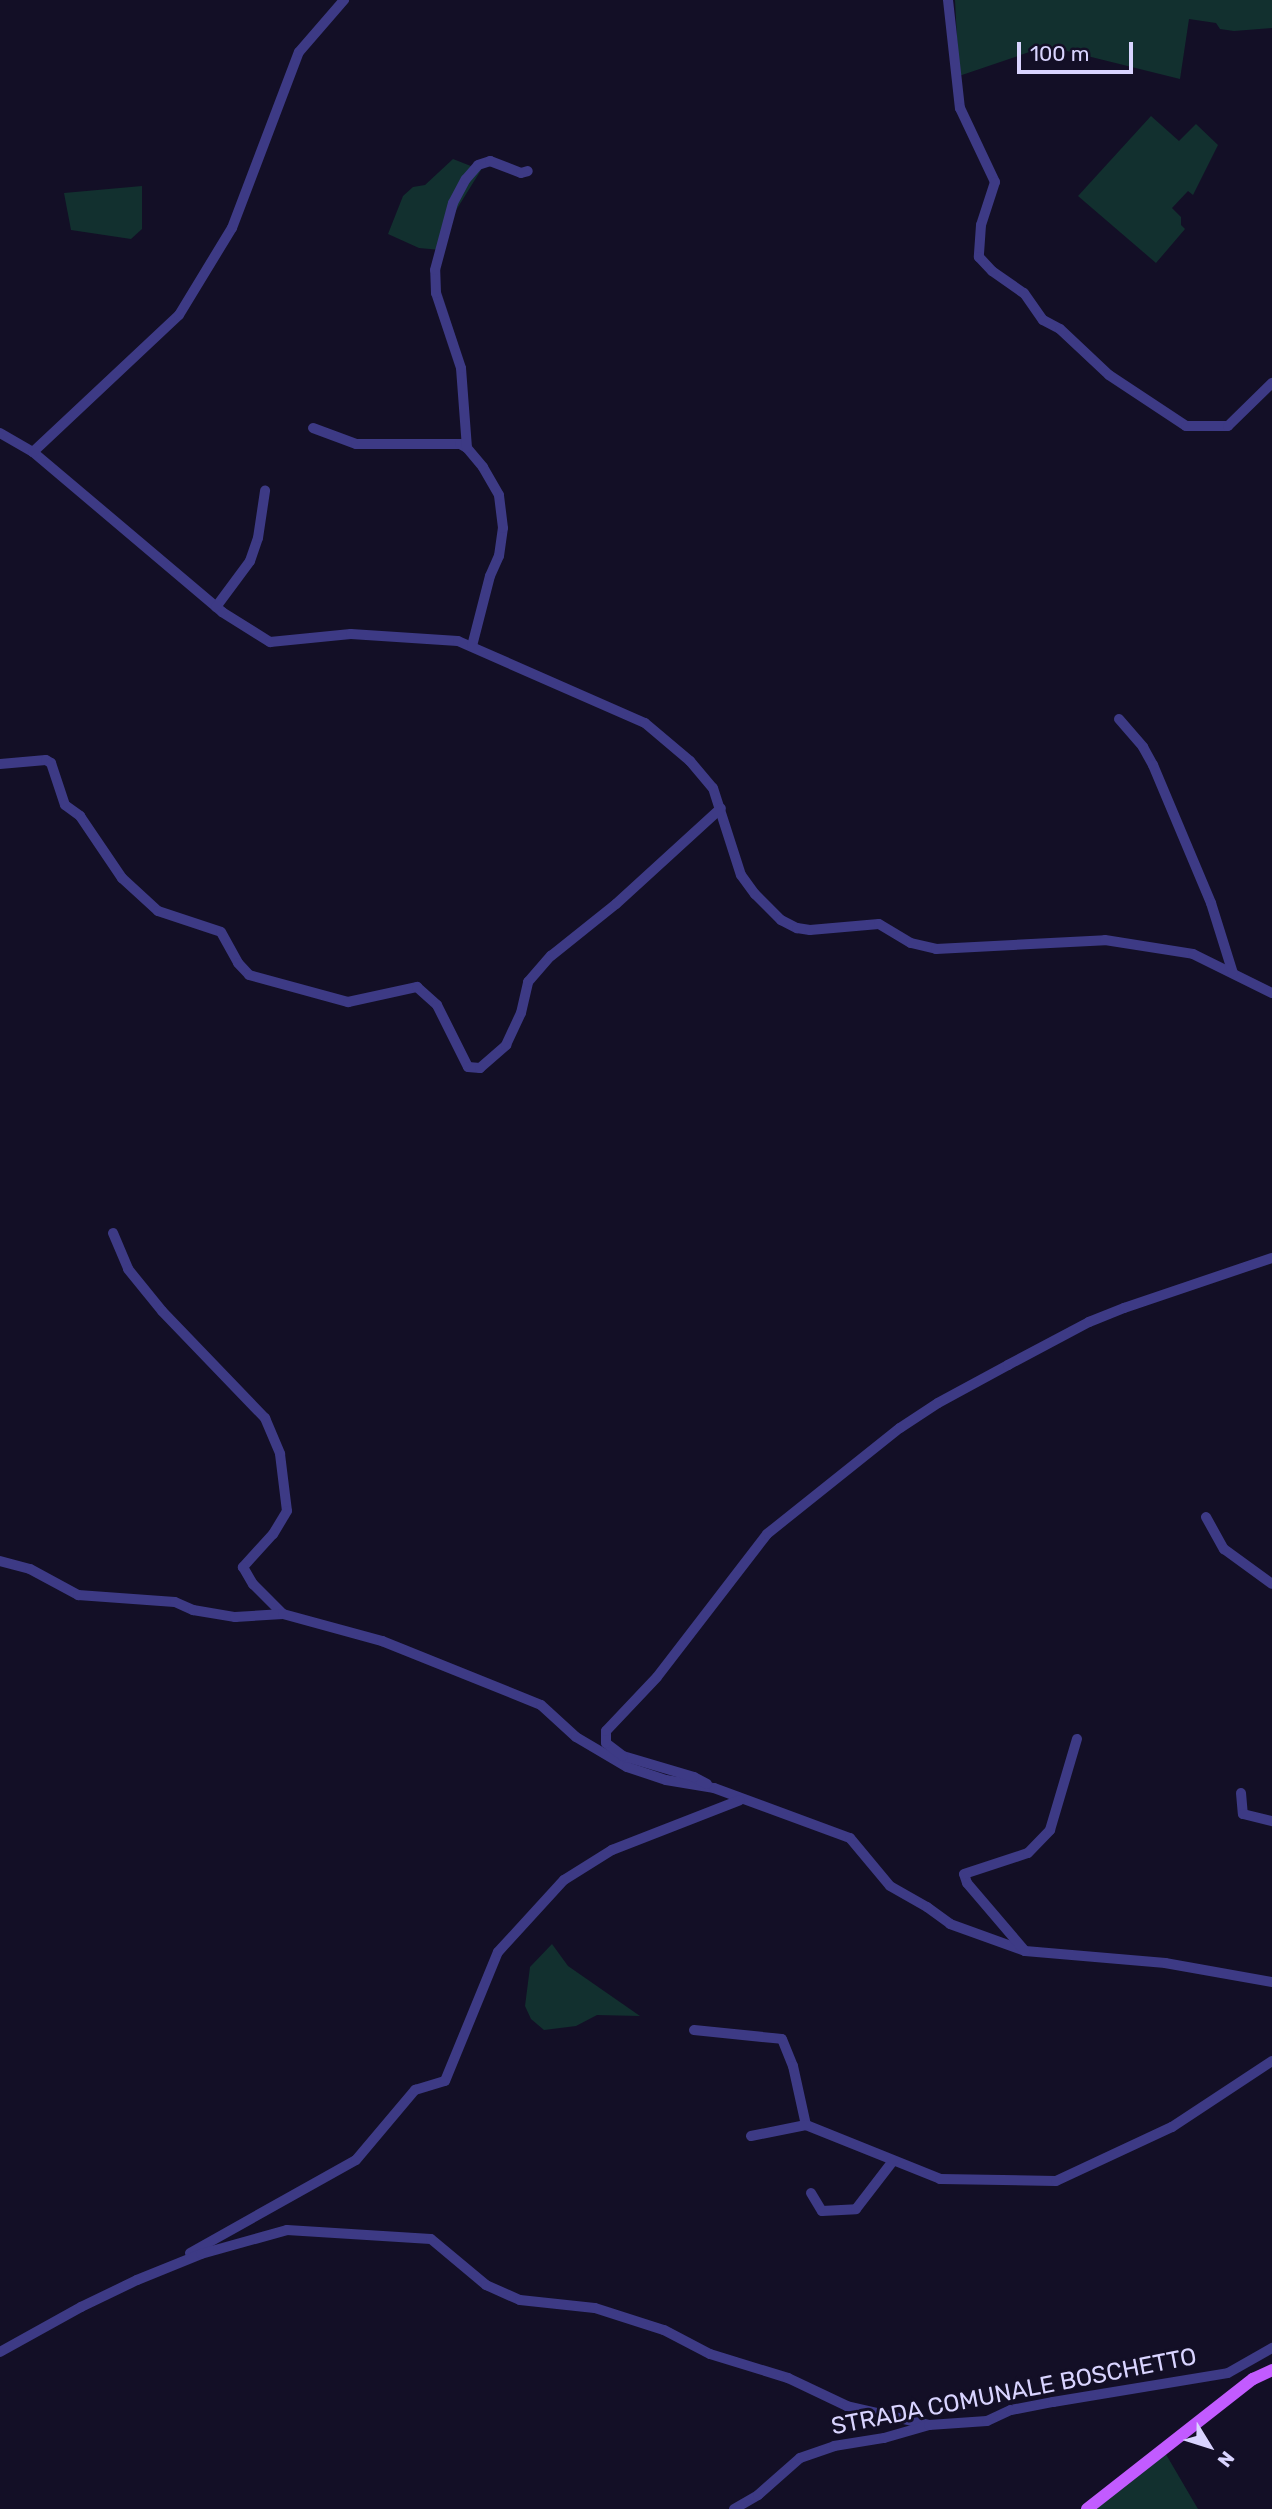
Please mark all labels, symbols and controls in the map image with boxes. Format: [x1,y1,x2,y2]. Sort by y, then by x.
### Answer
scale bar [1020,28,1136,72]
text: 100 m [1030,41,1089,66]
street label: STRADA COMUNALE BOSCHETTO [829,2342,1199,2442]
north arrow [1174,2411,1244,2481]
text: N [1213,2447,1239,2472]

